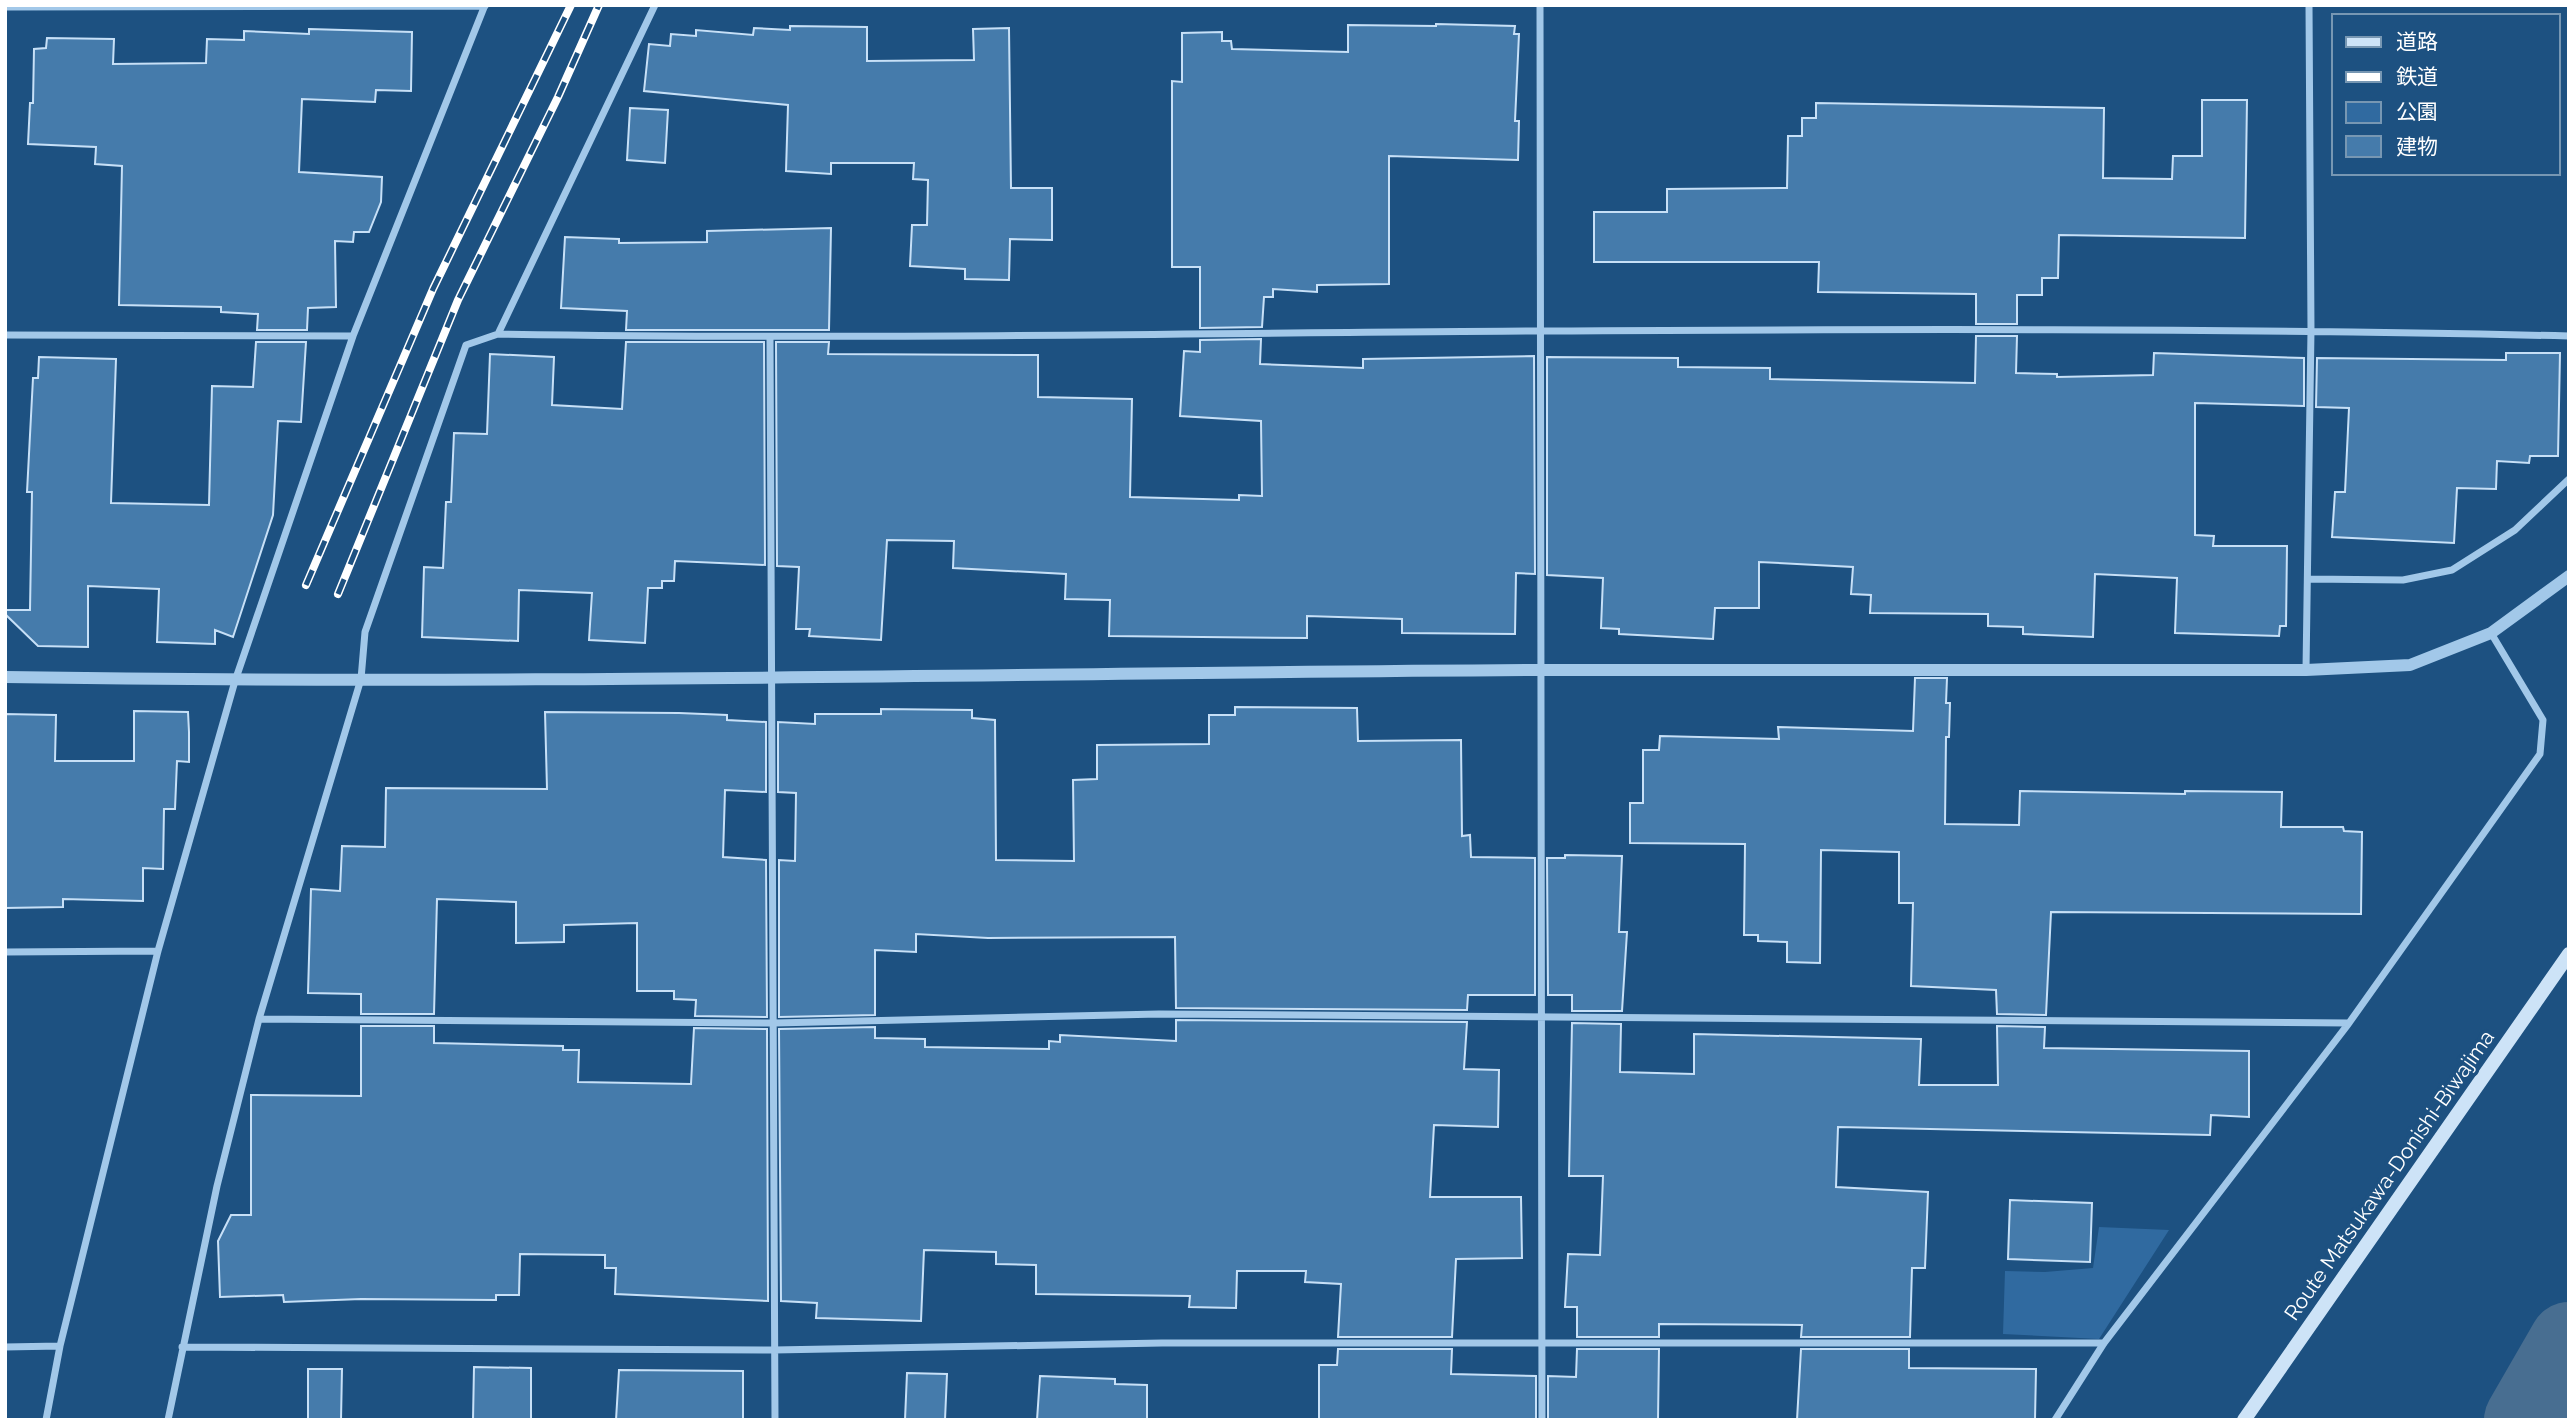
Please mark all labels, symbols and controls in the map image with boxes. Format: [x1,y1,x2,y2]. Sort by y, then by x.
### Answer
legend [2332,14,2560,175]
text: 道路 [2396,29,2438,54]
text: 鉄道 [2396,64,2438,89]
text: 公園 [2396,99,2438,124]
text: 建物 [2396,134,2438,159]
street label: Route Matsukawa-Donishi-Biwajima [2279,1025,2499,1325]

